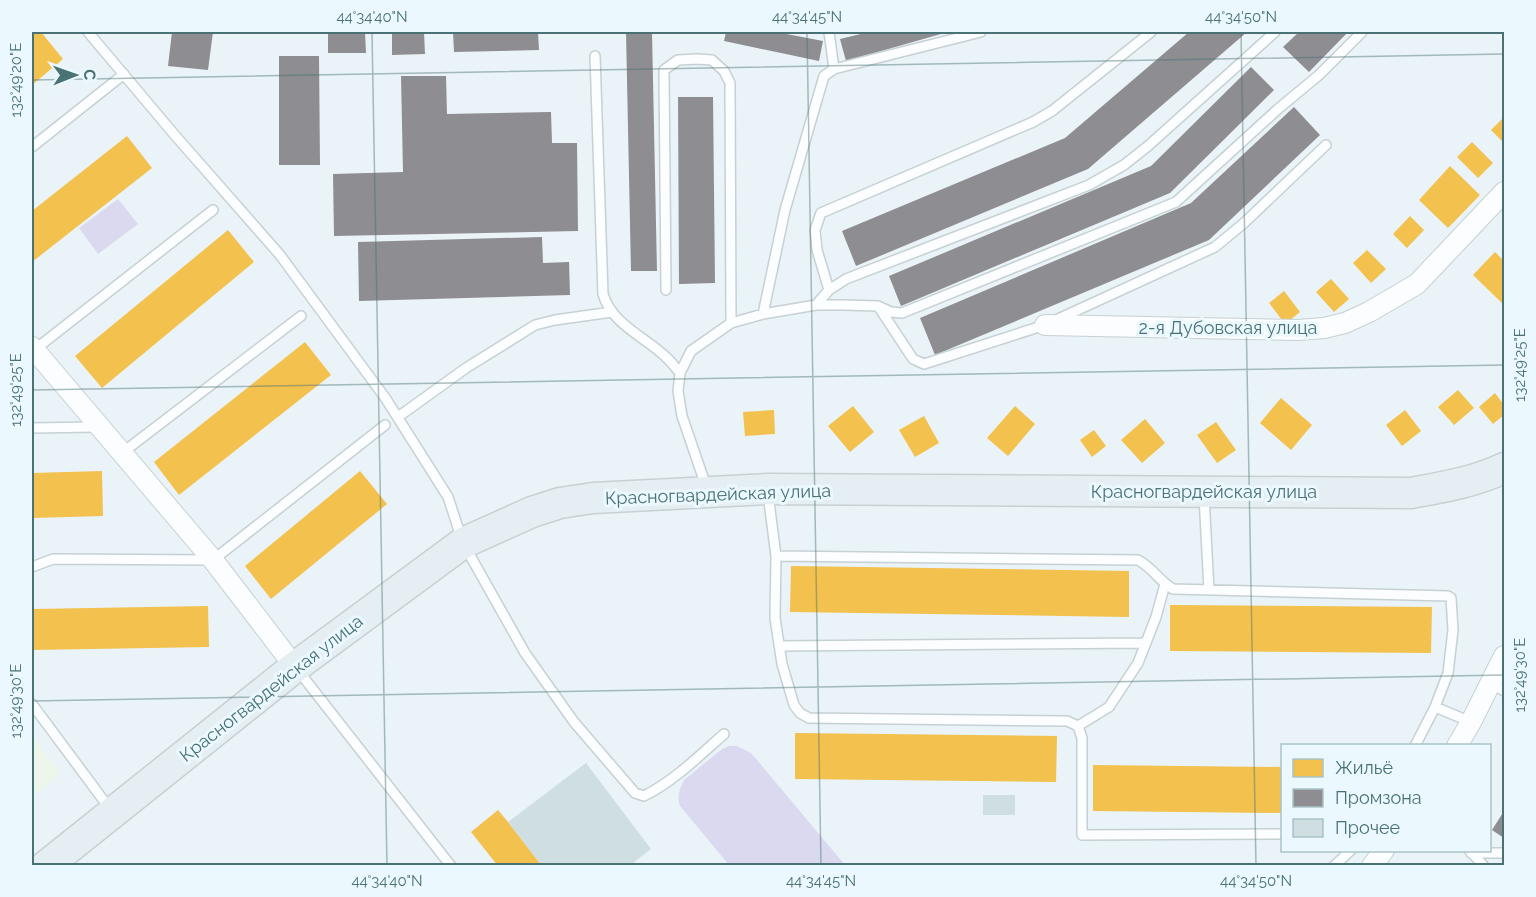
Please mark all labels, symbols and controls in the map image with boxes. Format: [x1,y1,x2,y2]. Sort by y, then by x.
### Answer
text: 44°34'40"N [336,8,408,26]
text: 44°34'45"N [772,8,842,26]
text: 44°34'50"N [1205,8,1277,26]
text: 132°49'20"E [7,43,25,117]
north arrow [45,45,105,105]
text: С [80,69,99,80]
street label: 2-я Дубовская улица [1139,317,1317,338]
text: 132°49'25"E [1511,328,1529,402]
text: 132°49'25"E [7,353,25,427]
street label: Красногвардейская улица [605,480,831,508]
street label: Красногвардейская улица [1091,481,1317,502]
street label: Красногвардейская улица [175,610,367,766]
text: 132°49'30"E [1511,638,1529,712]
text: 132°49'30"E [7,664,25,738]
legend [1281,744,1491,852]
text: Жильё [1335,757,1393,778]
text: Промзона [1335,787,1422,808]
text: Прочее [1335,817,1401,838]
text: 44°34'40"N [351,872,423,890]
text: 44°34'45"N [786,872,856,890]
text: 44°34'50"N [1220,872,1292,890]

